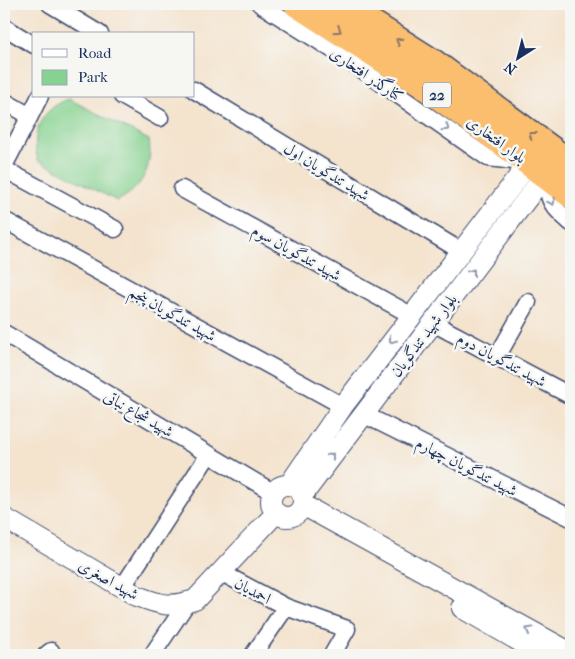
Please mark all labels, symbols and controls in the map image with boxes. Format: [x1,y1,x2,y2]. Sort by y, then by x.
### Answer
one-way arrow [332,24,341,33]
legend [32,32,195,98]
north arrow [492,32,542,82]
one-way arrow [396,38,405,48]
street label: کنارگذر افتخاری [326,41,408,106]
text: Road [78,44,112,62]
text: N [501,58,520,78]
text: Park [78,68,108,86]
road number: 22 [423,82,451,108]
street label: بلوار افتخاری [463,112,530,167]
one-way arrow [440,122,450,131]
one-way arrow [529,132,538,140]
street label: شهید تندگویان اول [280,138,373,205]
one-way arrow [546,197,556,206]
street label: شهید تندگویان سوم [246,220,345,289]
one-way arrow [466,268,475,277]
street label: شهید تندگویان پنجم [123,282,220,350]
street label: بلوار شهید تندگویان [386,290,462,381]
street label: شهید تندگویان دوم [452,328,550,395]
one-way arrow [390,334,398,343]
street label: شهید شجاع نباتی [99,386,177,444]
street label: شهید تندگویان چهارم [411,433,521,505]
one-way arrow [325,452,334,462]
street label: شهید اصغری [75,555,142,605]
street label: احمدیان [231,573,274,609]
one-way arrow [525,626,534,636]

